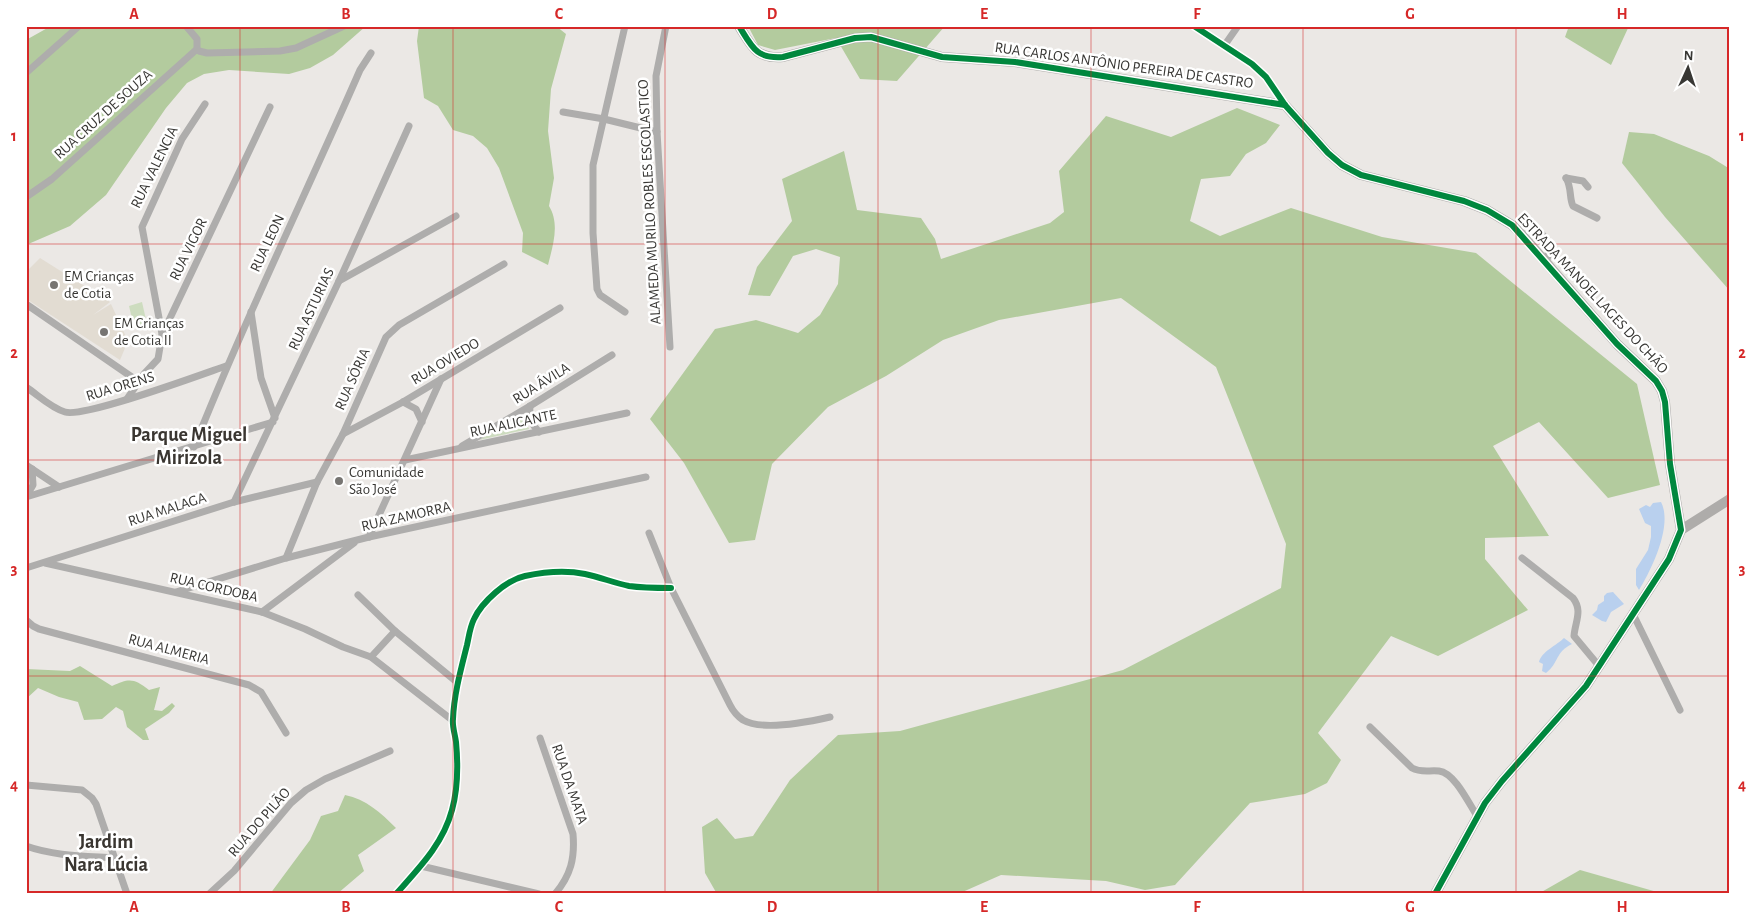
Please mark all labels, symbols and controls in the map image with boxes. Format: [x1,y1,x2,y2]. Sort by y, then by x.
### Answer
text: A [129,6,139,22]
text: B [341,6,351,22]
text: C [555,6,564,22]
text: D [767,6,778,22]
text: E [980,6,988,22]
text: F [1193,6,1201,22]
text: G [1405,6,1415,22]
text: H [1616,6,1628,22]
street label: RUA CARLOS ANTÔNIO PEREIRA DE CASTRO [994,39,1254,91]
north arrow [1664,42,1714,92]
text: N [1683,49,1694,63]
street label: RUA CRUZ DE SOUZA [52,66,155,162]
street label: ALAMEDA MURILO ROBLES ESCOLASTICO [636,79,663,325]
street label: RUA VALENCIA [128,124,181,211]
text: 1 [11,128,17,144]
text: 1 [1739,128,1745,144]
street label: ESTRADA MANOEL LAGES DO CHÃO [1514,210,1672,376]
street label: RUA LEON [248,212,287,274]
street label: RUA VIGOR [167,216,210,283]
street label: RUA ASTURIAS [286,266,337,353]
place label: EM Crianças de Cotia [64,269,134,301]
marker: EM Crianças de Cotia [48,279,60,291]
place label: EM Crianças de Cotia II [114,316,184,348]
marker: EM Crianças de Cotia II [98,326,110,338]
street label: RUA OVIEDO [409,335,482,388]
text: 2 [10,345,18,361]
street label: RUA SÓRIA [330,345,373,412]
text: 2 [1738,345,1746,361]
street label: RUA ÁVILA [509,358,573,407]
street label: RUA ORENS [84,369,156,404]
street label: RUA ALICANTE [468,407,558,440]
district label: Parque Miguel Mirizola [131,425,247,468]
place label: Comunidade São José [349,465,424,497]
marker: Comunidade São José [333,475,345,487]
street label: RUA MALAGA [126,490,208,529]
street label: RUA ZAMORRA [360,499,453,534]
text: 3 [11,561,18,577]
text: 3 [1739,561,1746,577]
street label: RUA CORDOBA [168,570,260,605]
street label: RUA ALMERIA [127,631,211,668]
street label: RUA DA MATA [549,742,590,827]
text: 4 [10,777,18,793]
text: 4 [1738,777,1746,793]
street label: RUA DO PILÃO [225,784,293,860]
district label: Jardim Nara Lúcia [64,832,148,875]
text: A [129,899,139,915]
text: B [341,899,351,915]
text: C [555,899,564,915]
text: D [767,899,778,915]
text: E [980,899,988,915]
text: F [1193,899,1201,915]
text: G [1405,899,1415,915]
text: H [1616,899,1628,915]

